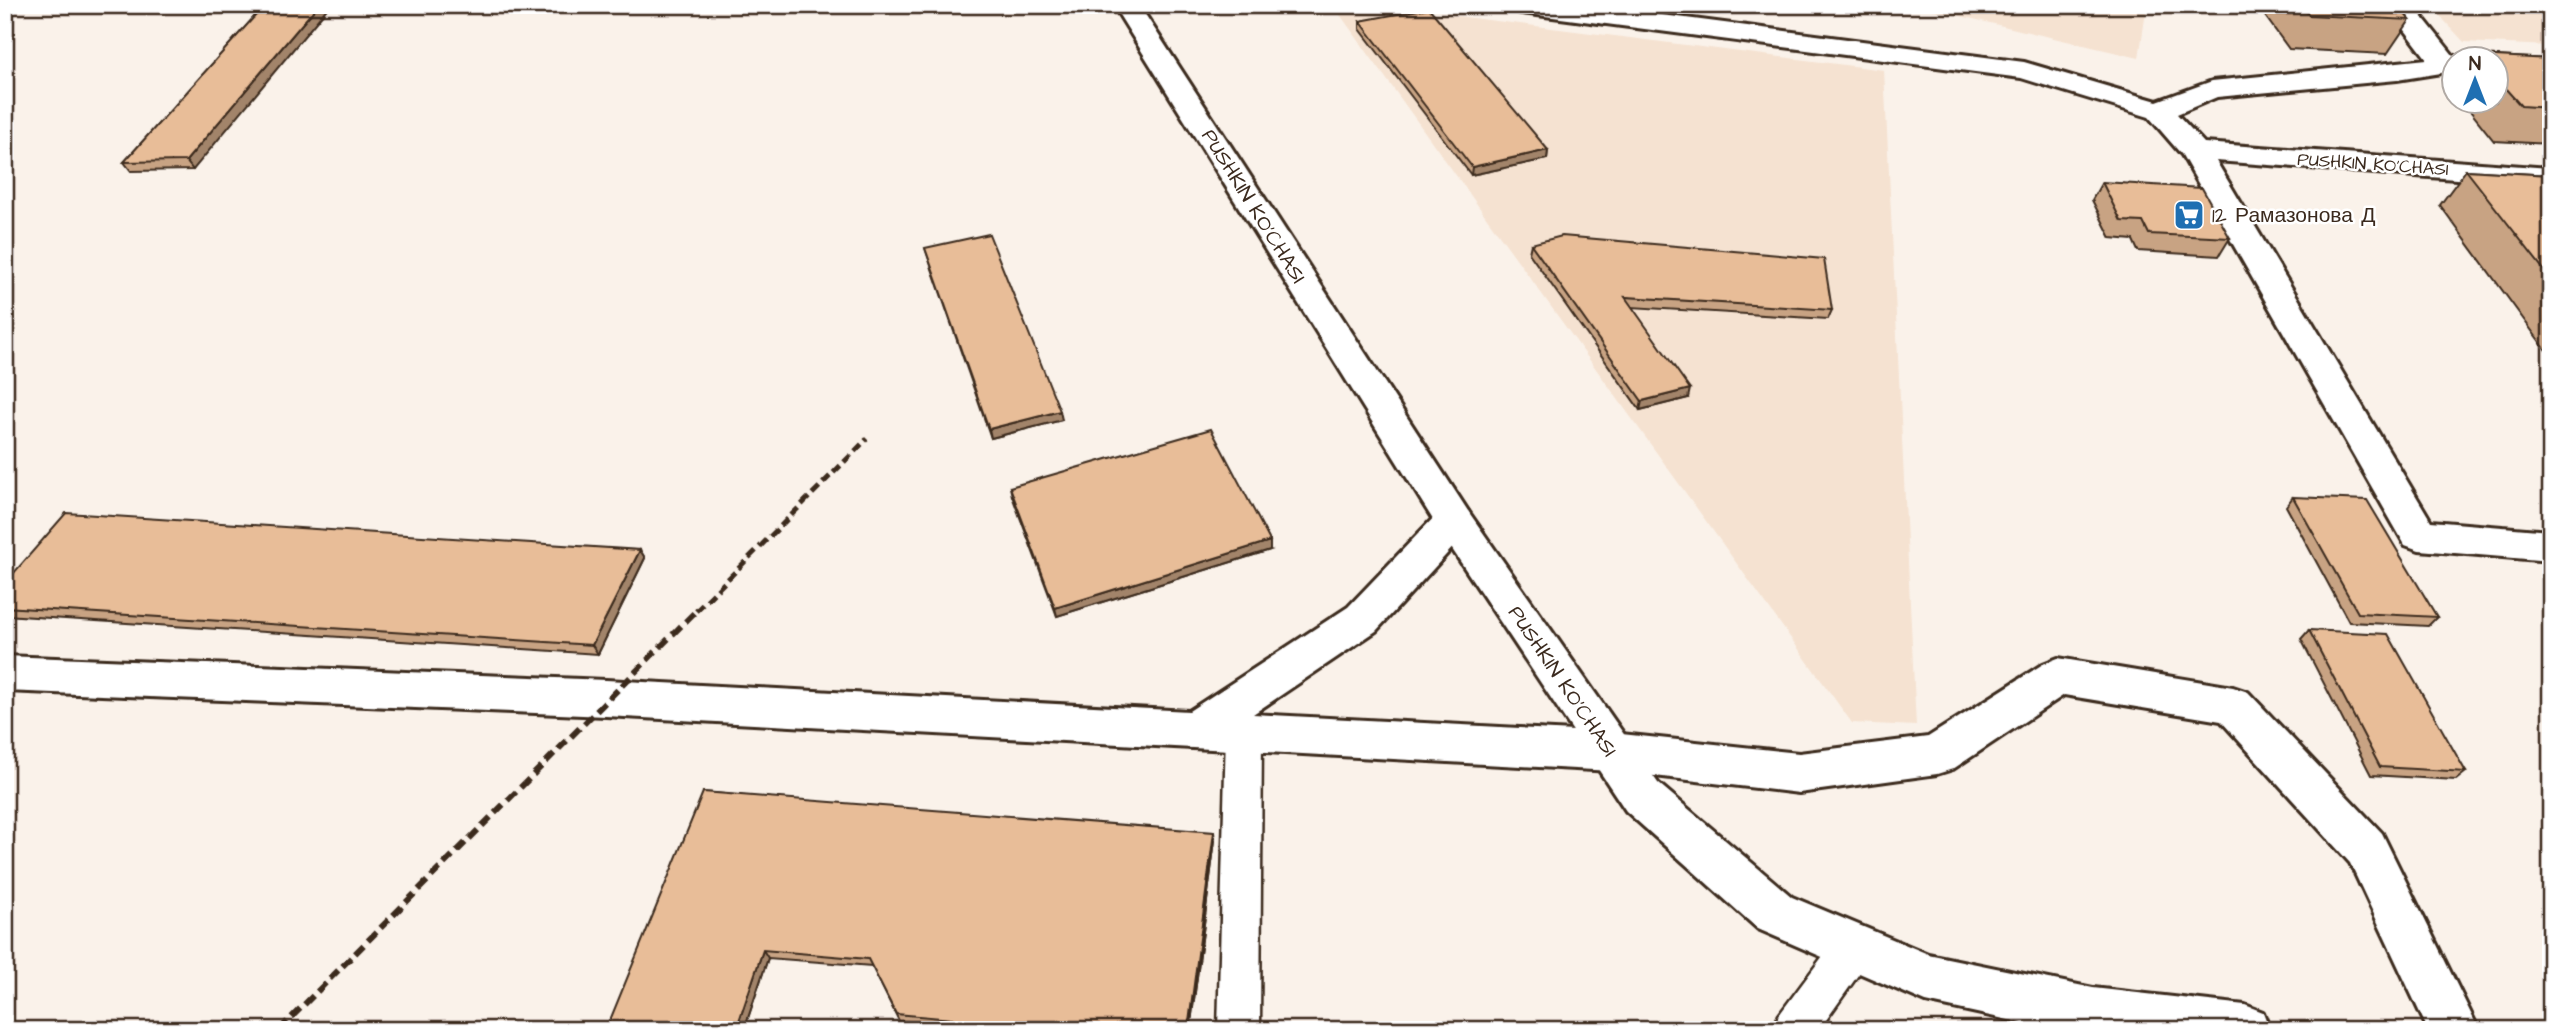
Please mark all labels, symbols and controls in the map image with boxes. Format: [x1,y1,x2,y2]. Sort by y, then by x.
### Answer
north arrow [2440,46,2510,116]
text: N [2469,51,2481,78]
street label: PUSHKIN KO'CHASI [1194,124,1313,289]
street label: PUSHKIN KO'CHASI [2297,147,2449,182]
supermarket icon: 12 Рамазонова Д [2172,198,2206,232]
place label: 12 Рамазонова Д [2212,201,2376,230]
street label: PUSHKIN KO'CHASI [1501,600,1624,763]

